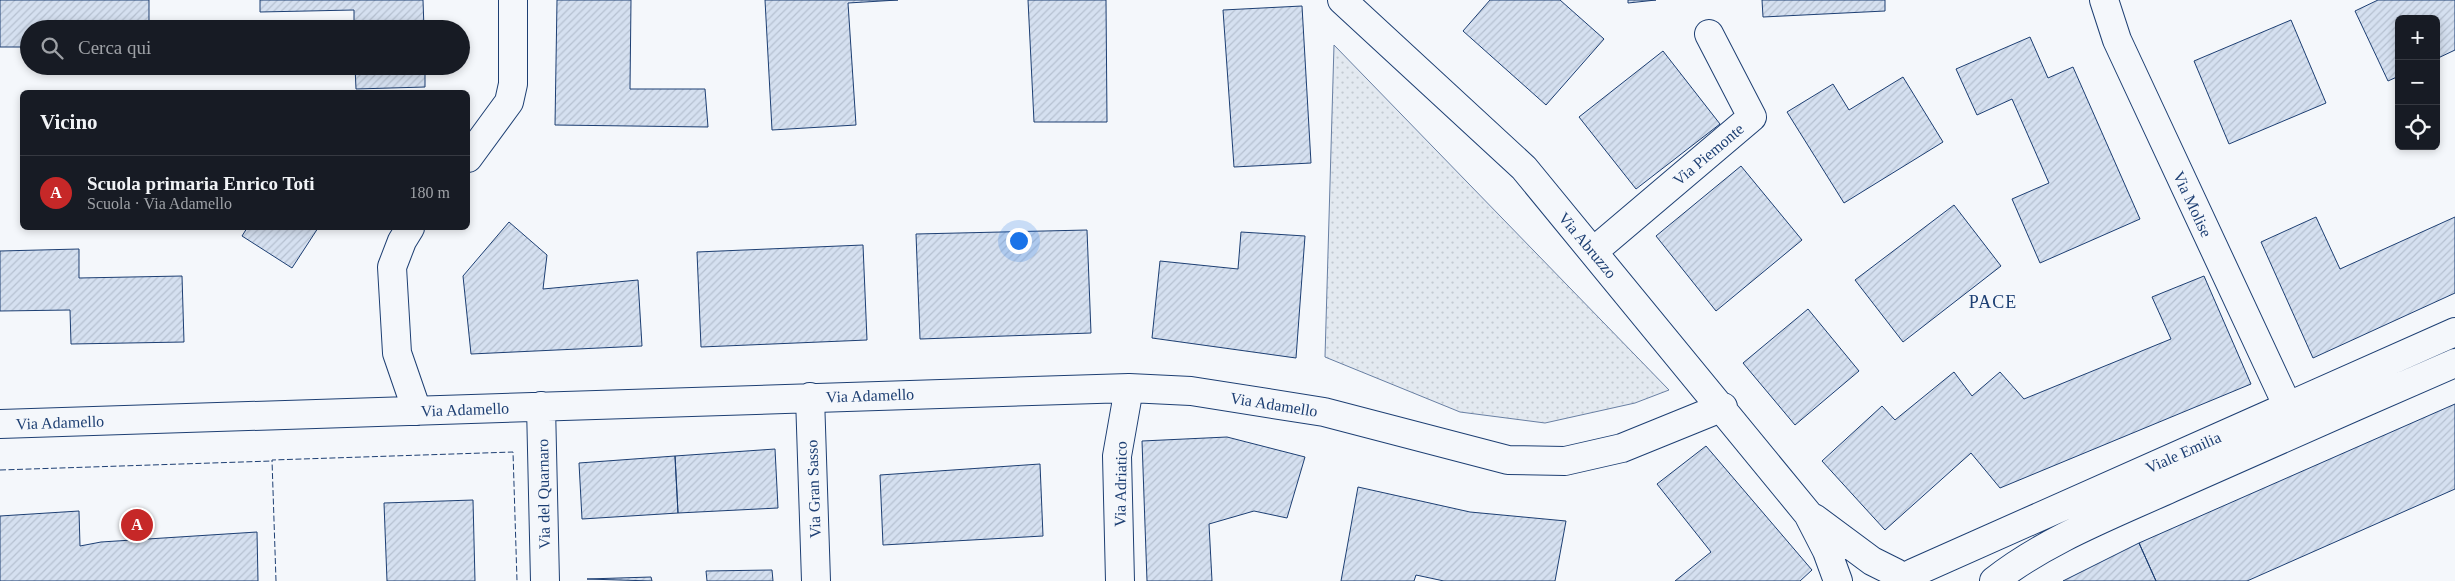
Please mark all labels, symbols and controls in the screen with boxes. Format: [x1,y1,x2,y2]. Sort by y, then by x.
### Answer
map controls [2395,15,2440,150]
button: + [2395,15,2440,60]
search box [20,20,470,75]
icon: search [38,34,66,62]
text: Cerca qui [78,37,151,58]
button: − [2395,60,2440,105]
button: locate [2395,105,2440,150]
text: Vicino [40,110,98,134]
street label: Via Piemonte [1670,120,1747,189]
street label: Via Molise [2170,169,2215,240]
text: Scuola primaria Enrico Toti [87,173,315,194]
text: A [50,184,62,201]
text: 180 m [410,184,450,201]
text: Scuola · Via Adamello [87,195,232,212]
street label: Via Abruzzo [1555,209,1620,282]
your location [1006,228,1032,254]
district label: PACE [1969,292,2017,312]
street label: Via Adamello [826,385,914,406]
street label: Via Adamello [1229,389,1319,420]
street label: Via Adamello [421,399,509,420]
street label: Via Adamello [16,412,104,433]
street label: Viale Emilia [2143,428,2223,477]
street label: Via del Quarnaro [534,439,553,549]
street label: Via Gran Sasso [803,439,824,539]
street label: Via Adriatico [1111,441,1130,527]
pin: A [121,506,153,544]

